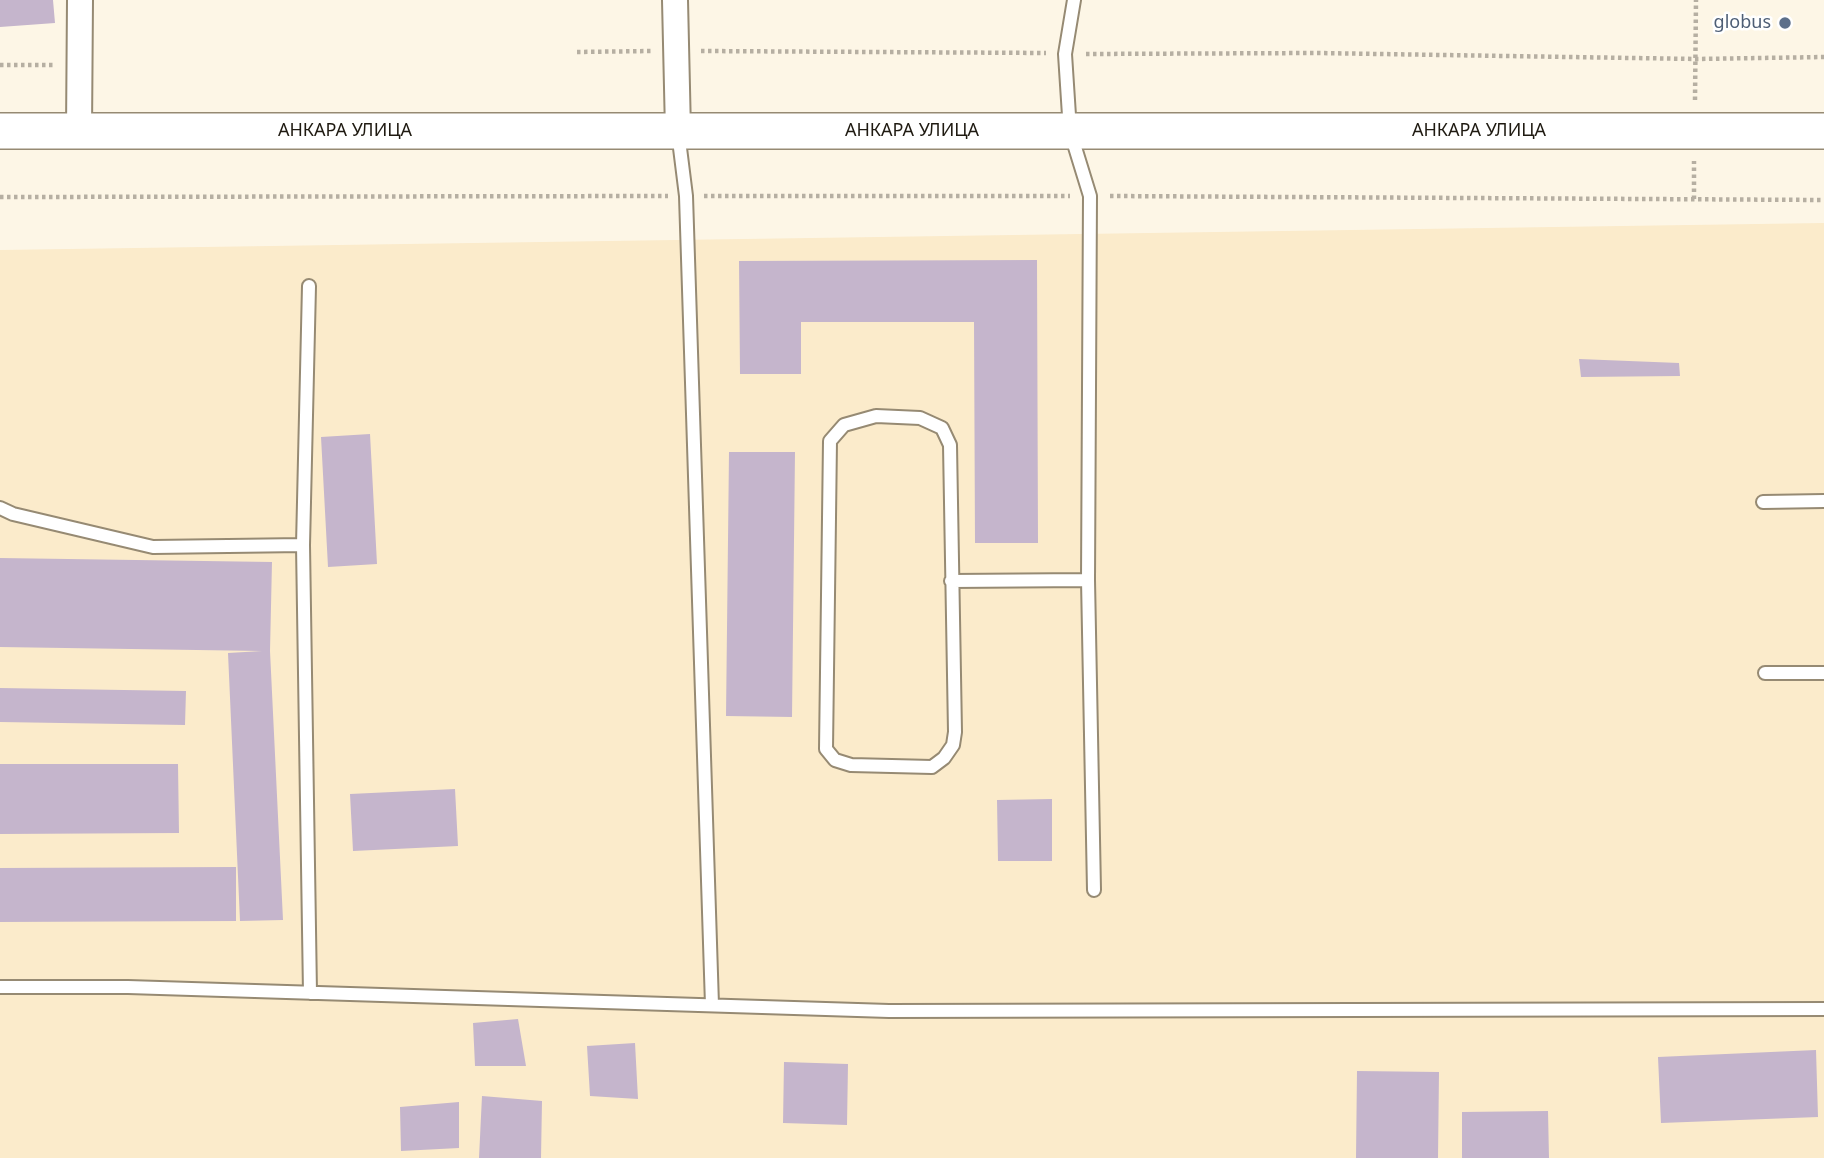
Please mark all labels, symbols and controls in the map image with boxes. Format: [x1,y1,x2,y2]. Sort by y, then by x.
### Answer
place label: globus [1714,12,1771,34]
marker: globus [1777,15,1793,31]
street label: АНКАРА УЛИЦА [278,120,412,142]
street label: АНКАРА УЛИЦА [845,120,979,142]
street label: АНКАРА УЛИЦА [1412,120,1546,142]

